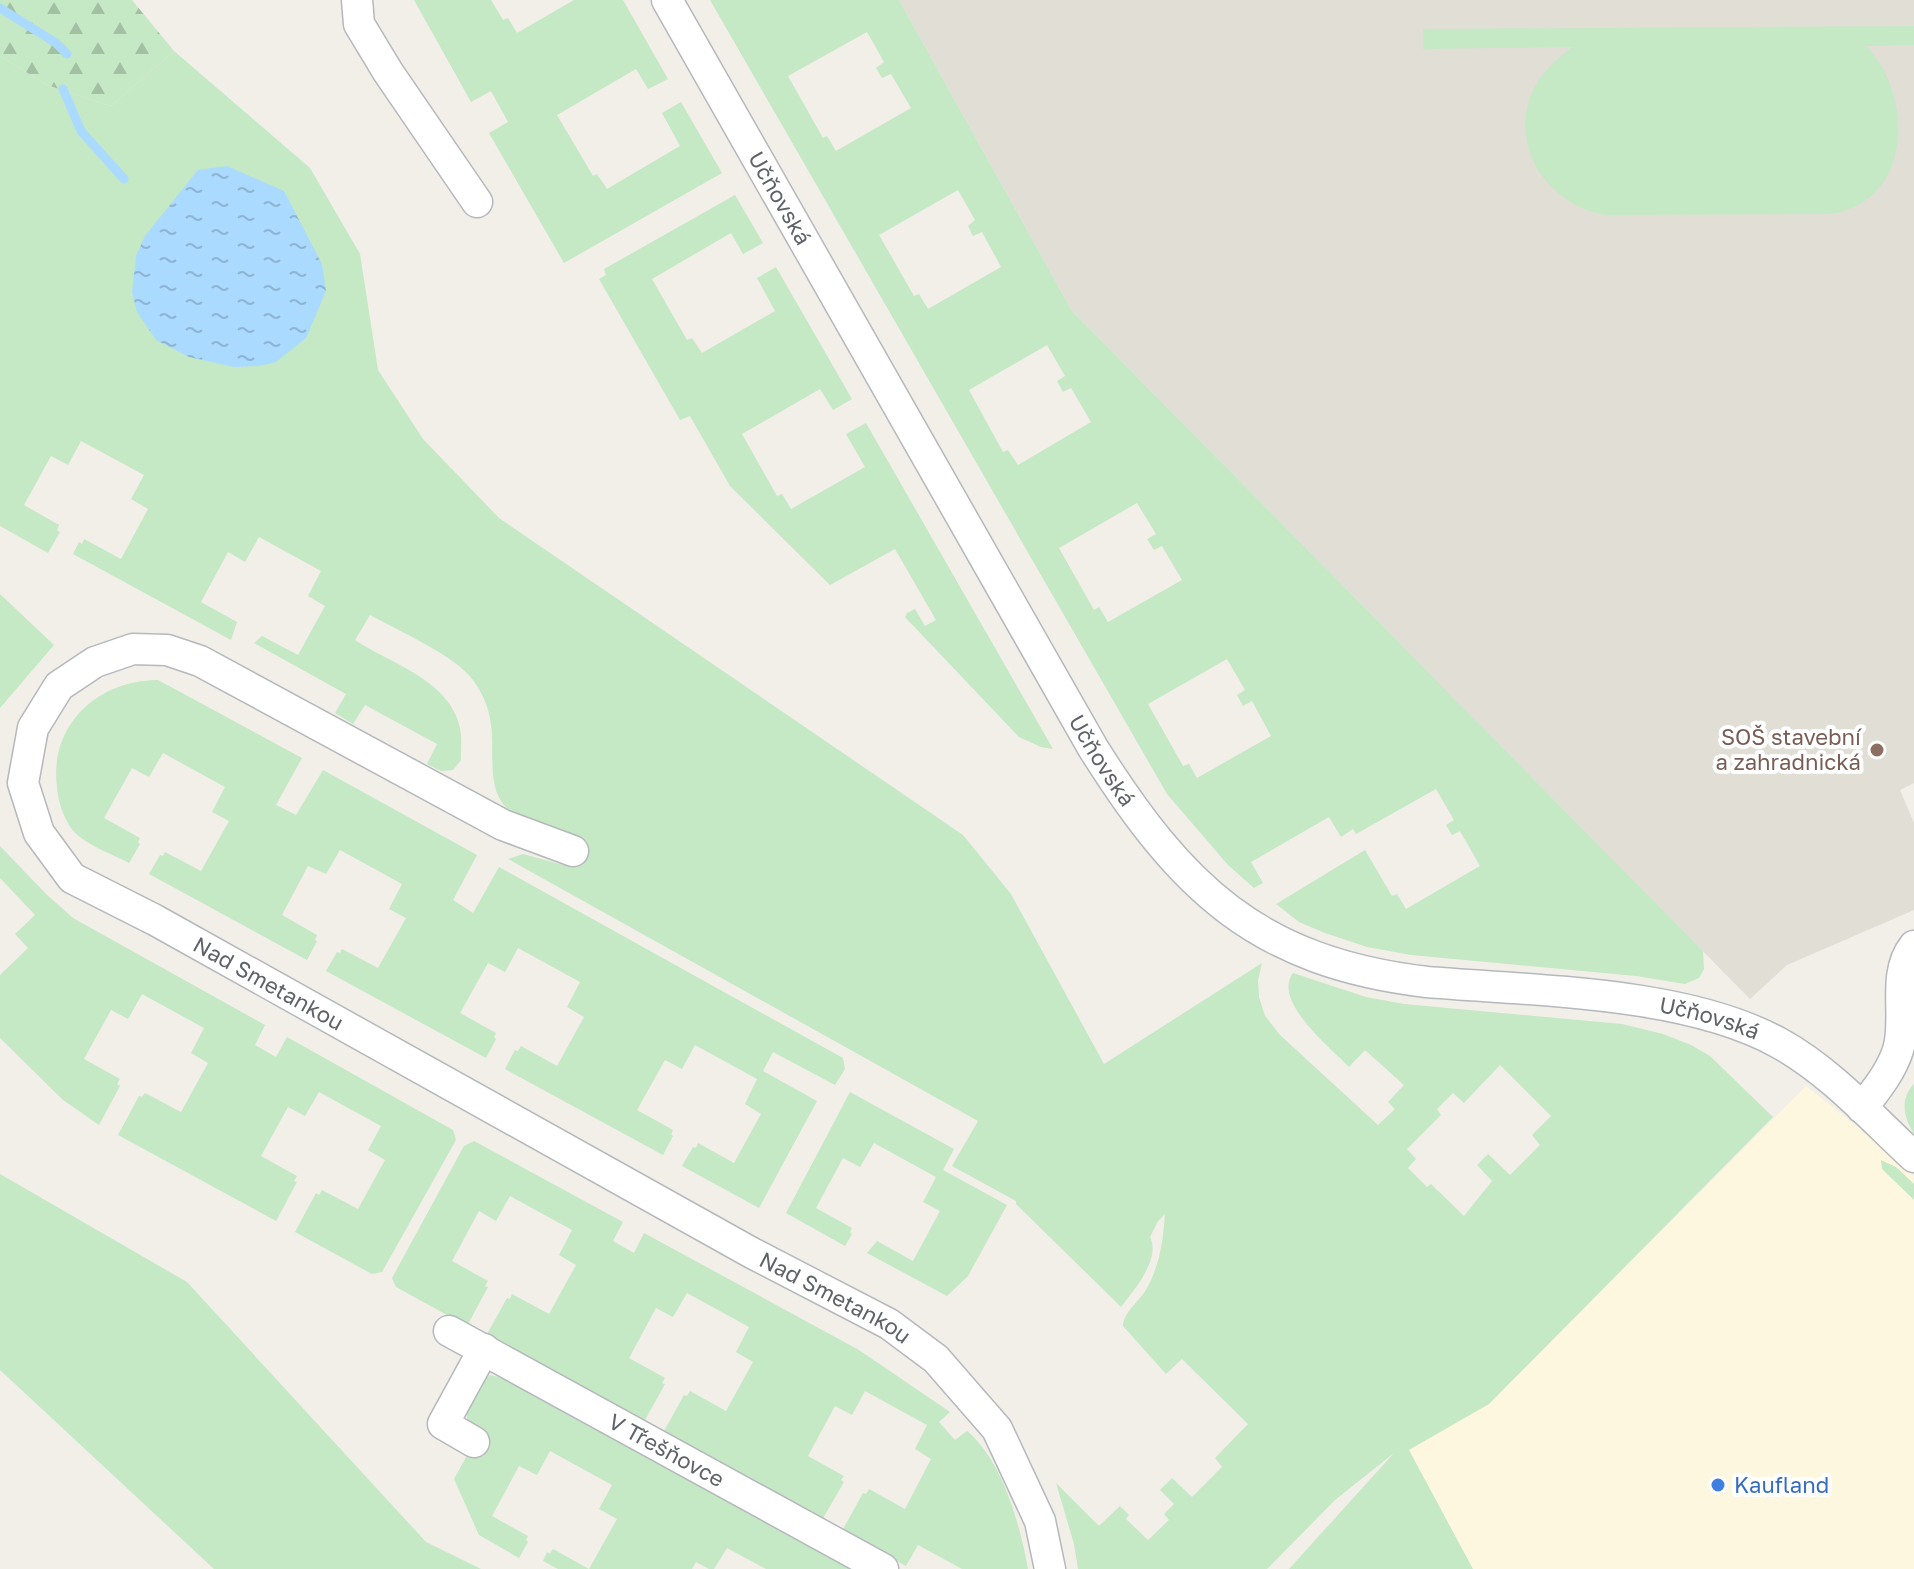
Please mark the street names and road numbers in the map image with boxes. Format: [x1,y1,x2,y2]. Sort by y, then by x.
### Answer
street label: Učňovská [743,146,817,249]
street label: Učňovská [1064,710,1141,811]
street label: Nad Smetankou [189,930,349,1036]
street label: Učňovská [1657,990,1764,1045]
street label: Nad Smetankou [755,1245,917,1349]
street label: V Třešňovce [604,1407,729,1492]

